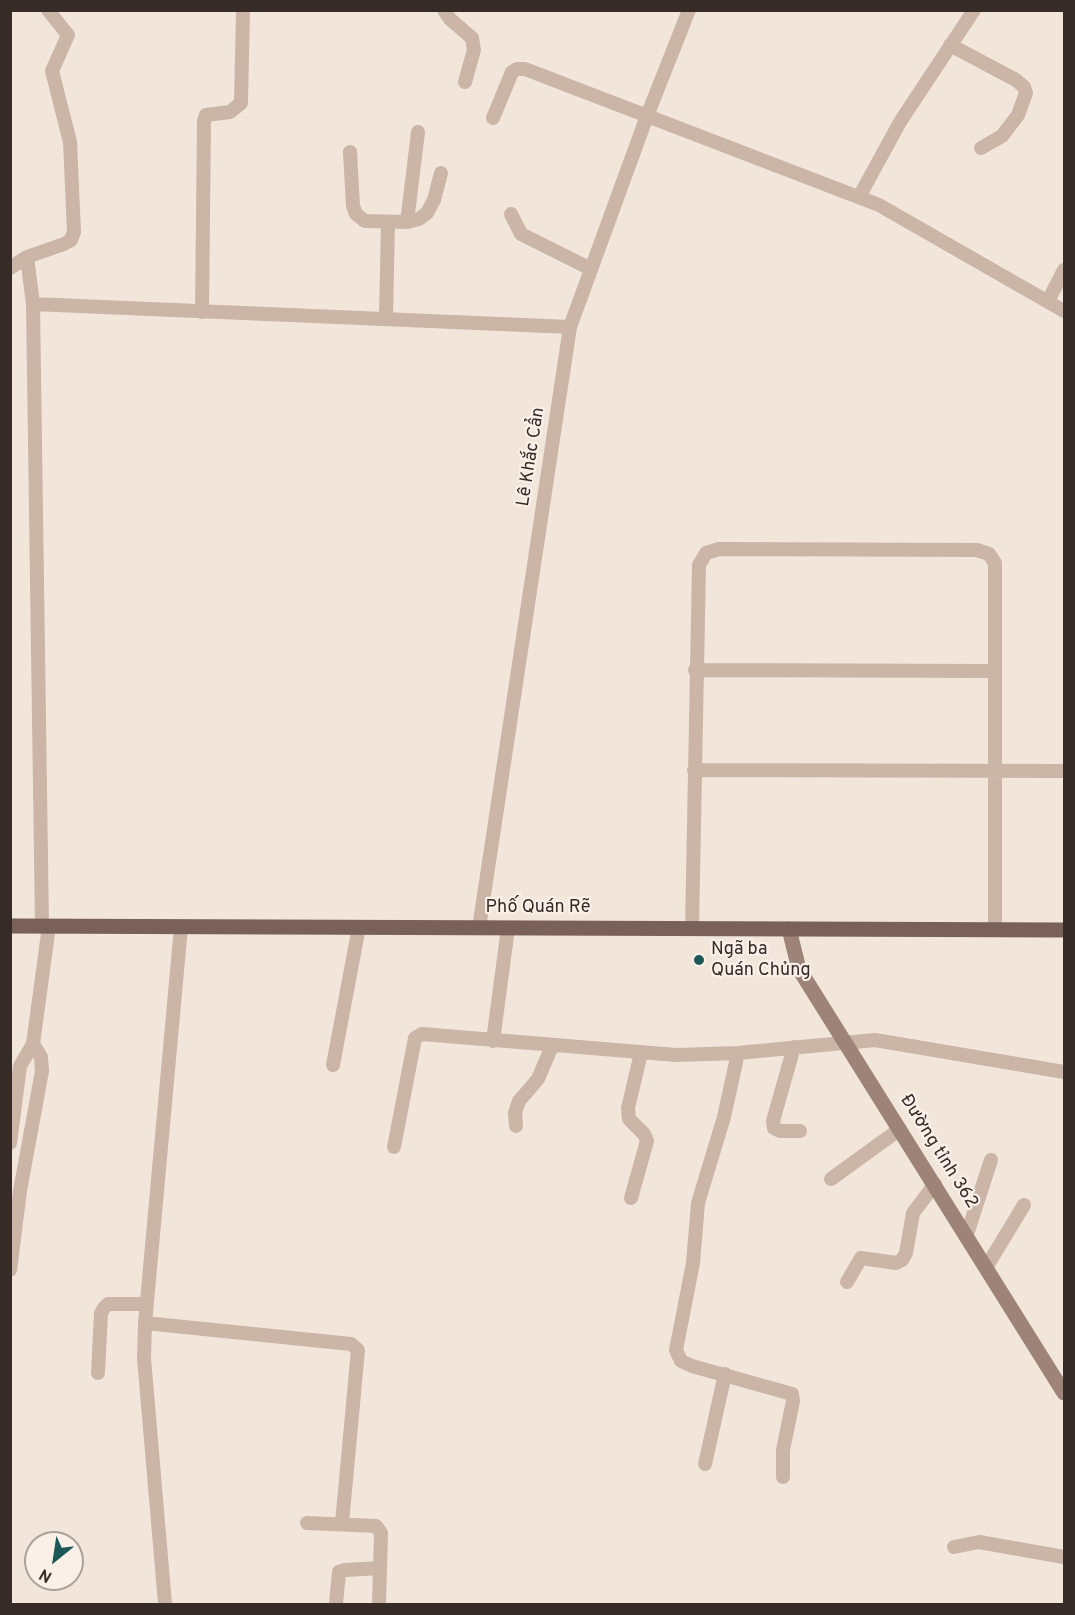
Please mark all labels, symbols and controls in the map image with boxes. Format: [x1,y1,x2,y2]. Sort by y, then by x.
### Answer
street label: Lê Khắc Cẩn [514,406,550,508]
street label: Phố Quán Rẽ [486,897,590,919]
place label: Ngã ba Quán Chủng [711,939,811,982]
marker: Ngã ba Quán Chủng [692,953,706,967]
street label: Đường tỉnh 362 [894,1091,982,1213]
north arrow [24,1531,84,1591]
text: N [36,1563,56,1586]

